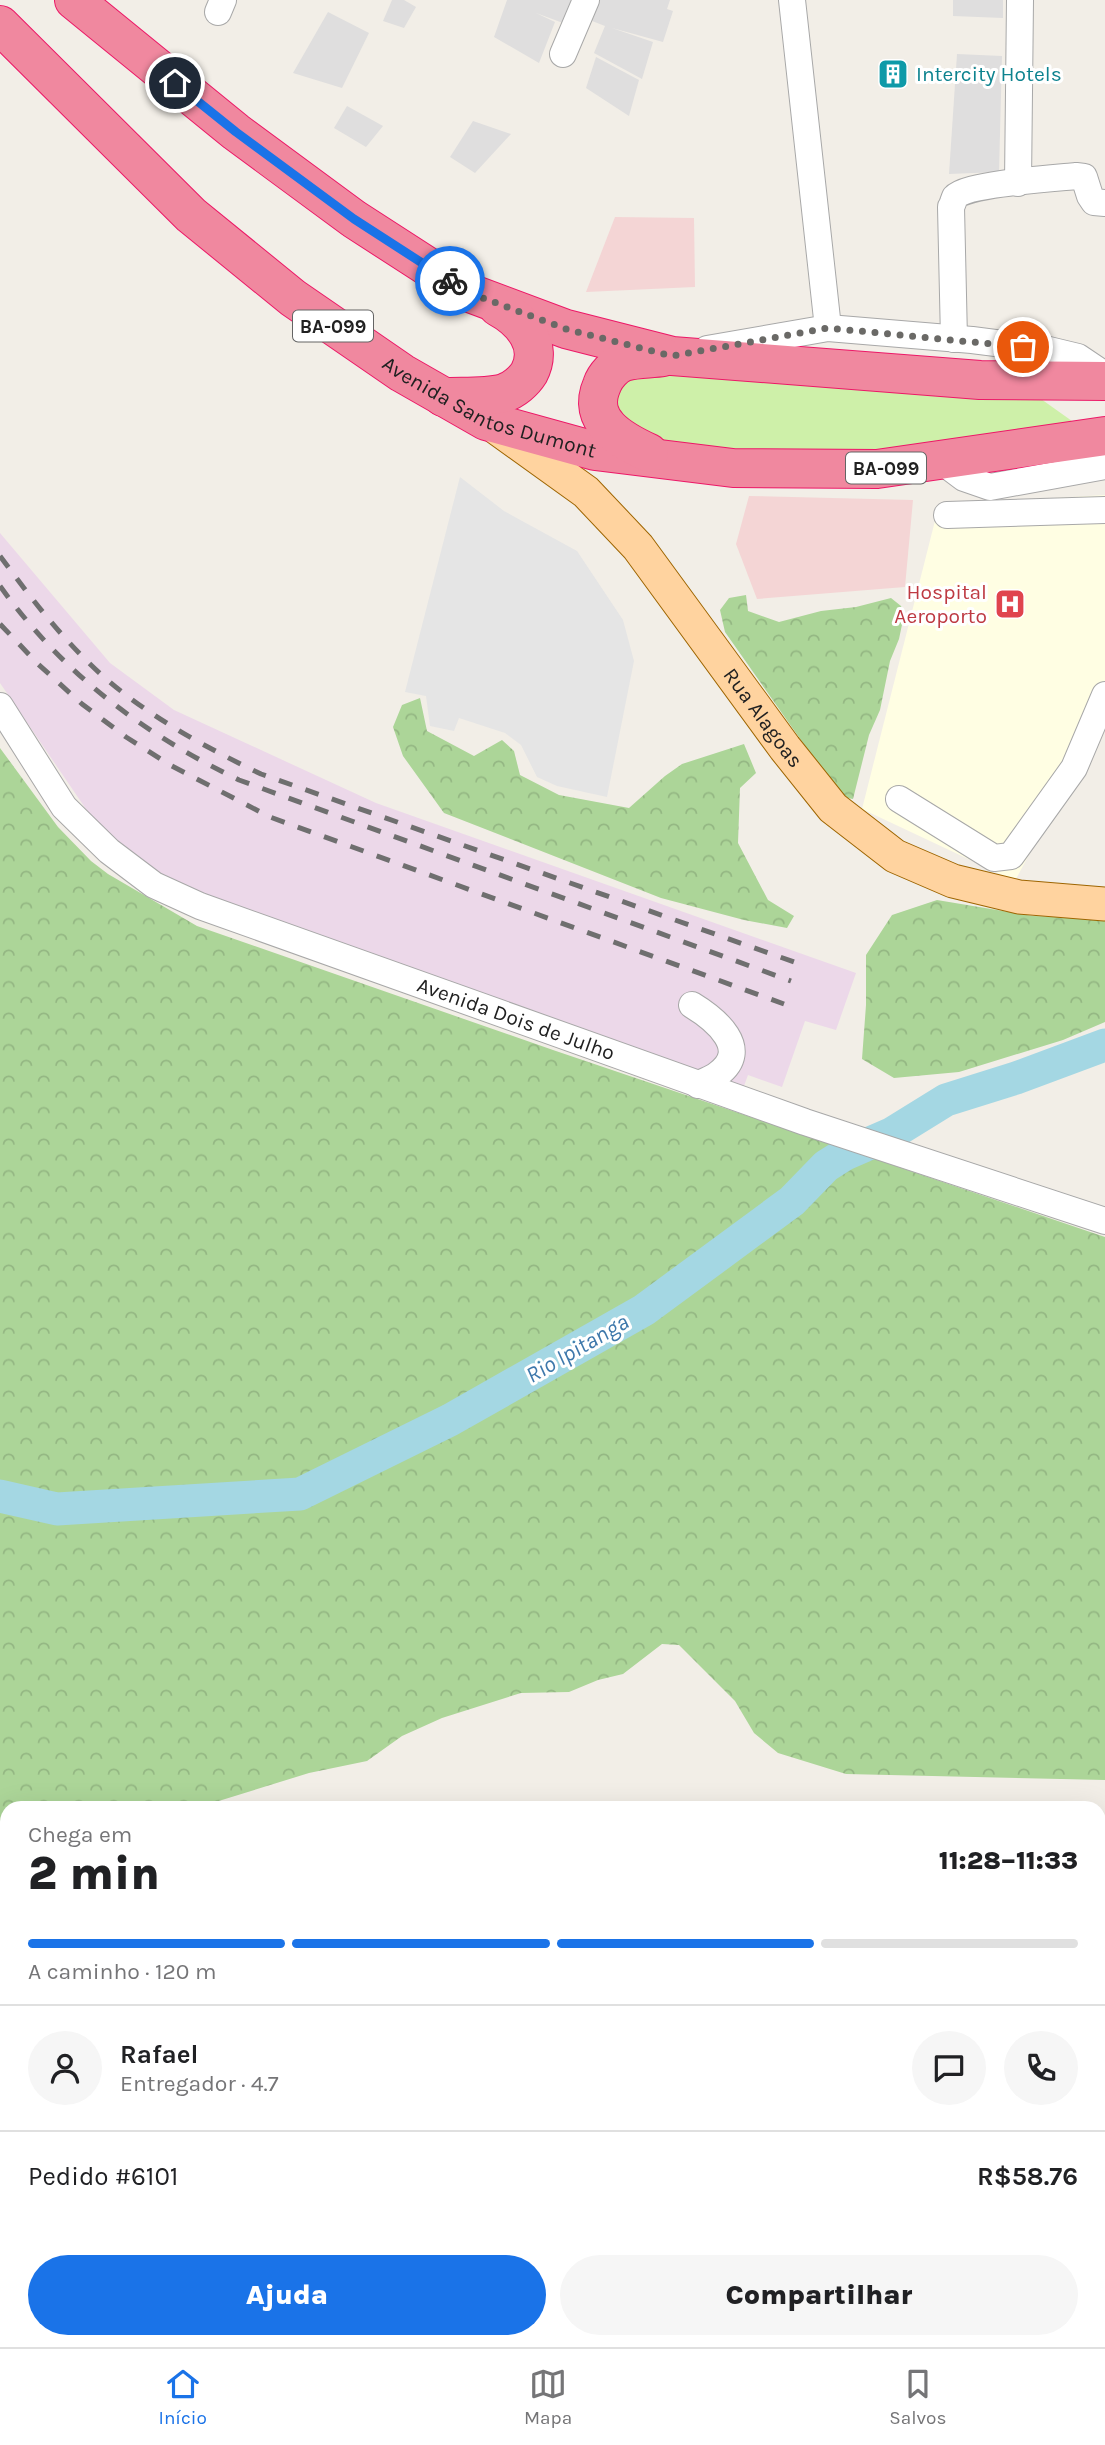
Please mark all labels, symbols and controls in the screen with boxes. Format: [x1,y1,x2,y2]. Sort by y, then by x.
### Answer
pin [145,53,205,113]
building icon: Intercity Hotels [876,57,910,91]
place label: Intercity Hotels [916,62,1062,86]
icon: home [156,64,194,102]
courier [415,246,485,316]
icon: bike [431,262,469,300]
road number: BA-099 [293,310,373,342]
pin [993,317,1053,377]
icon: bag [1004,328,1042,366]
street label: Avenida Santos Dumont [378,351,599,463]
road number: BA-099 [846,453,926,484]
place label: Hospital Aeroporto [894,580,987,628]
hospital icon: Hospital Aeroporto [993,587,1027,621]
street label: Rua Alagoas [719,663,808,772]
street label: Avenida Dois de Julho [414,973,618,1065]
water label: Rio Ipitanga [521,1308,634,1389]
text: Chega em [28,1821,132,1848]
text: 11:28–11:33 [939,1845,1078,1876]
text: 2 min [28,1847,160,1901]
text: A caminho · 120 m [28,1958,217,1985]
button: person [28,2031,102,2105]
button: chat [912,2031,986,2105]
button: phone [1004,2031,1078,2105]
text: Rafael [120,2039,198,2070]
text: Entregador · 4.7 [120,2070,279,2097]
text: Pedido #6101 [28,2161,178,2192]
text: R$58.76 [977,2161,1078,2192]
button: Ajuda [28,2255,546,2335]
button: Compartilhar [560,2255,1078,2335]
tab: Início [159,2365,207,2429]
tab: Mapa [524,2365,572,2429]
tab: Salvos [889,2365,946,2429]

